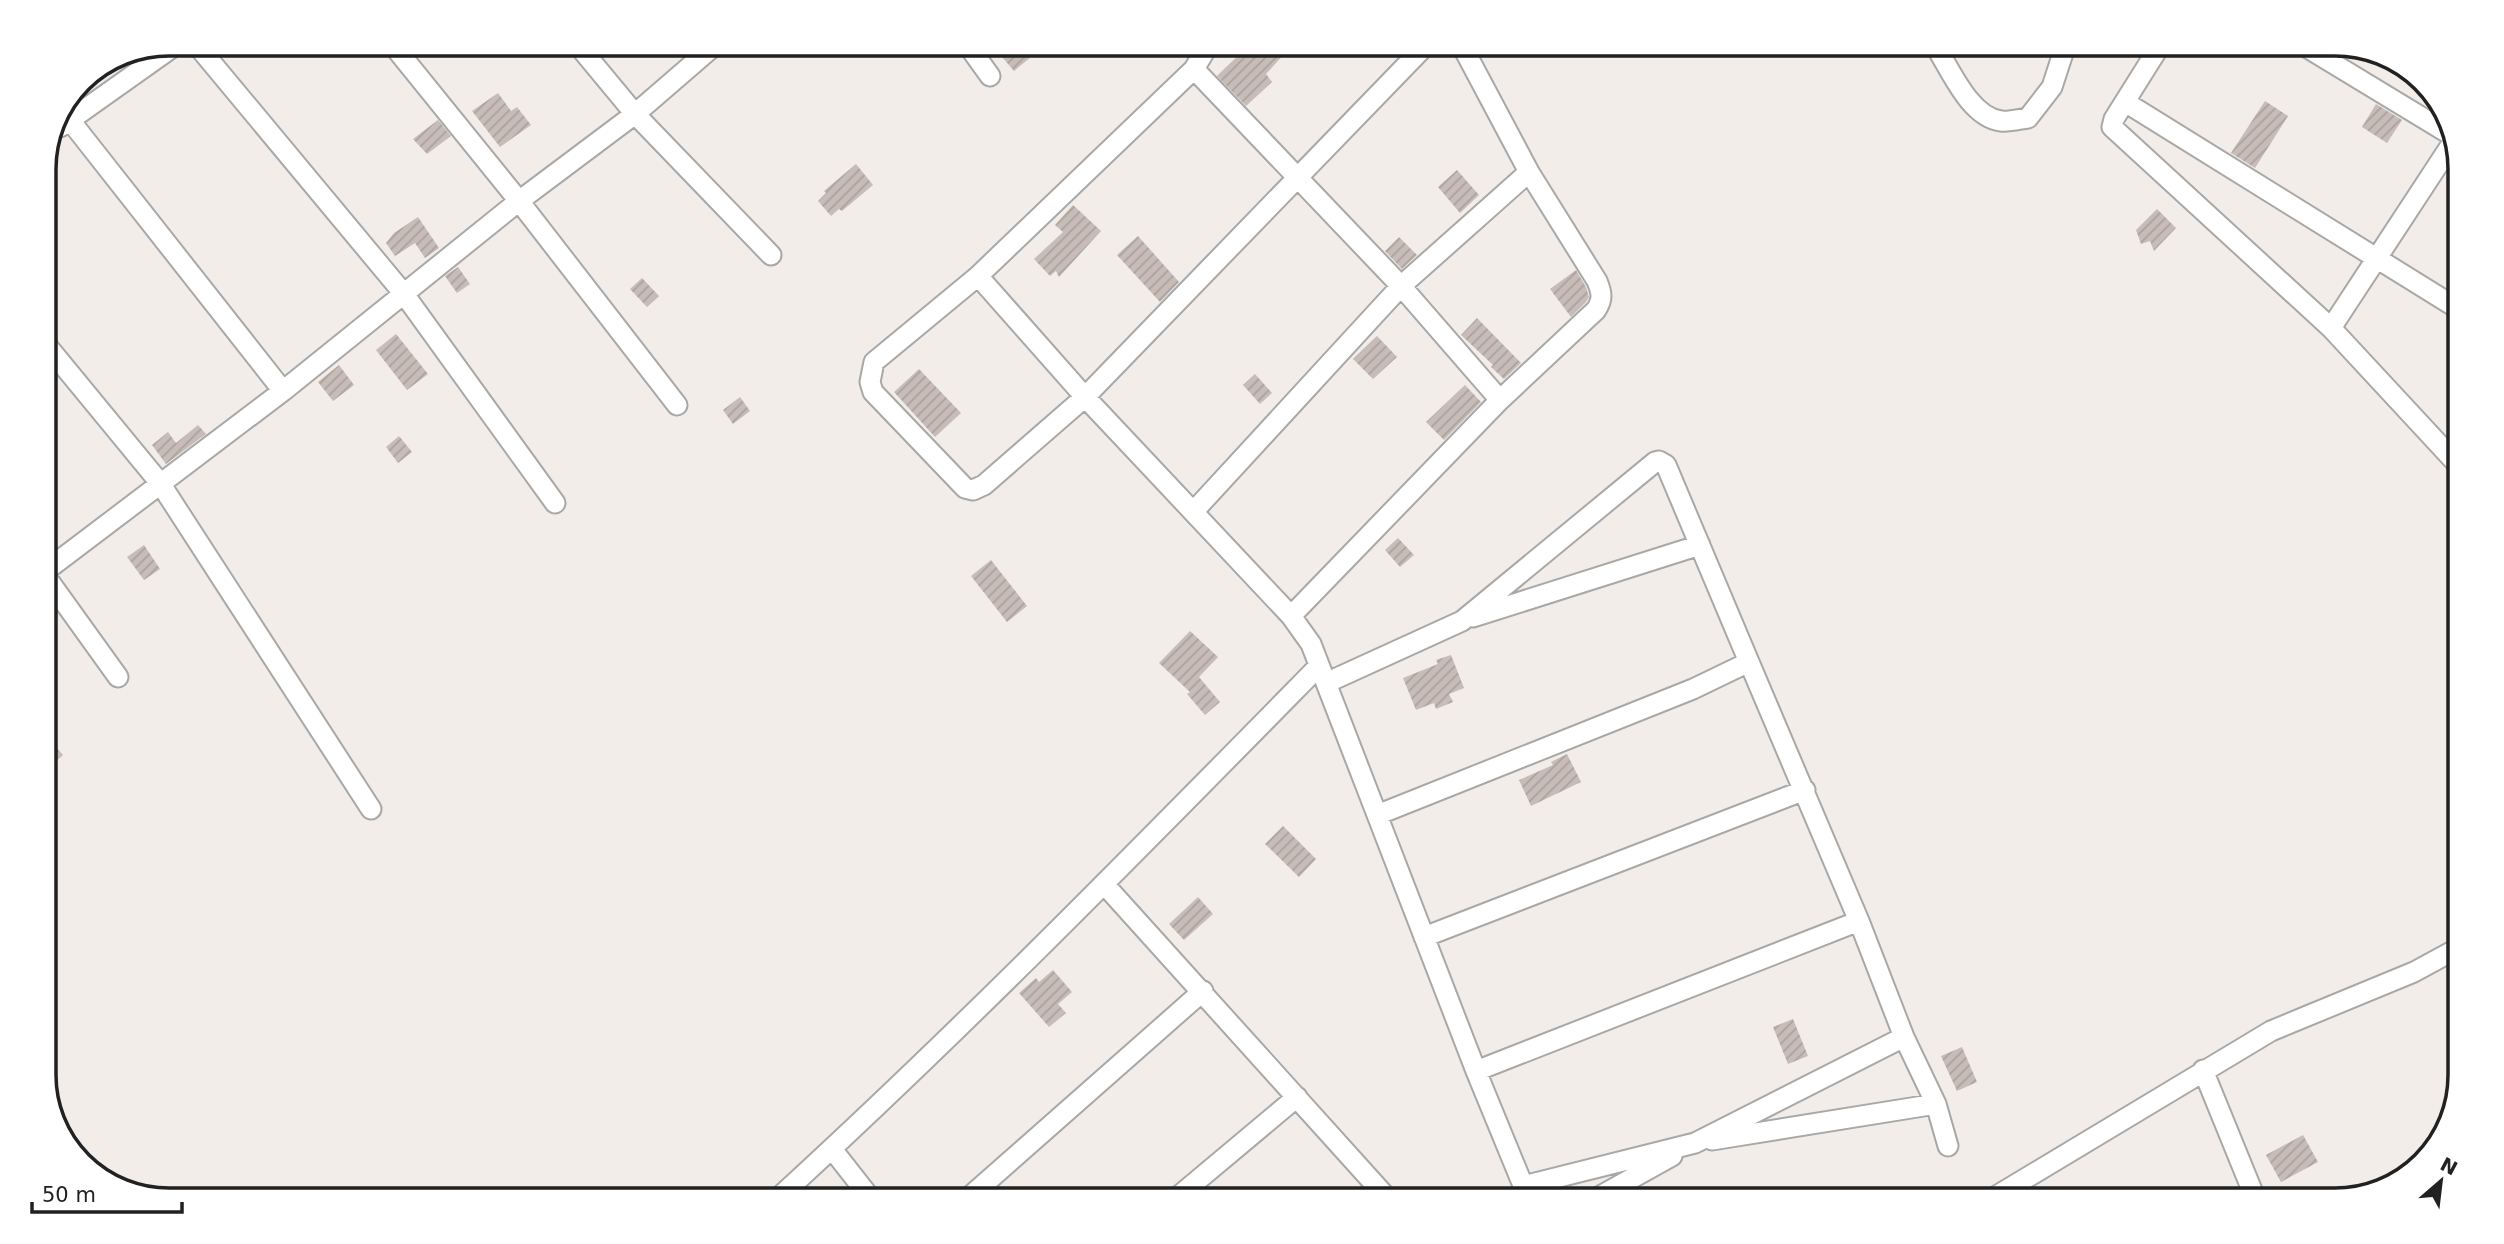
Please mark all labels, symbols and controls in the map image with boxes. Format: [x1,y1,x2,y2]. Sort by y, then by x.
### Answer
north arrow [2406,1146,2476,1216]
text: N [2437,1153,2461,1179]
scale bar [32,1170,182,1214]
text: 50 m [42,1183,96,1207]

